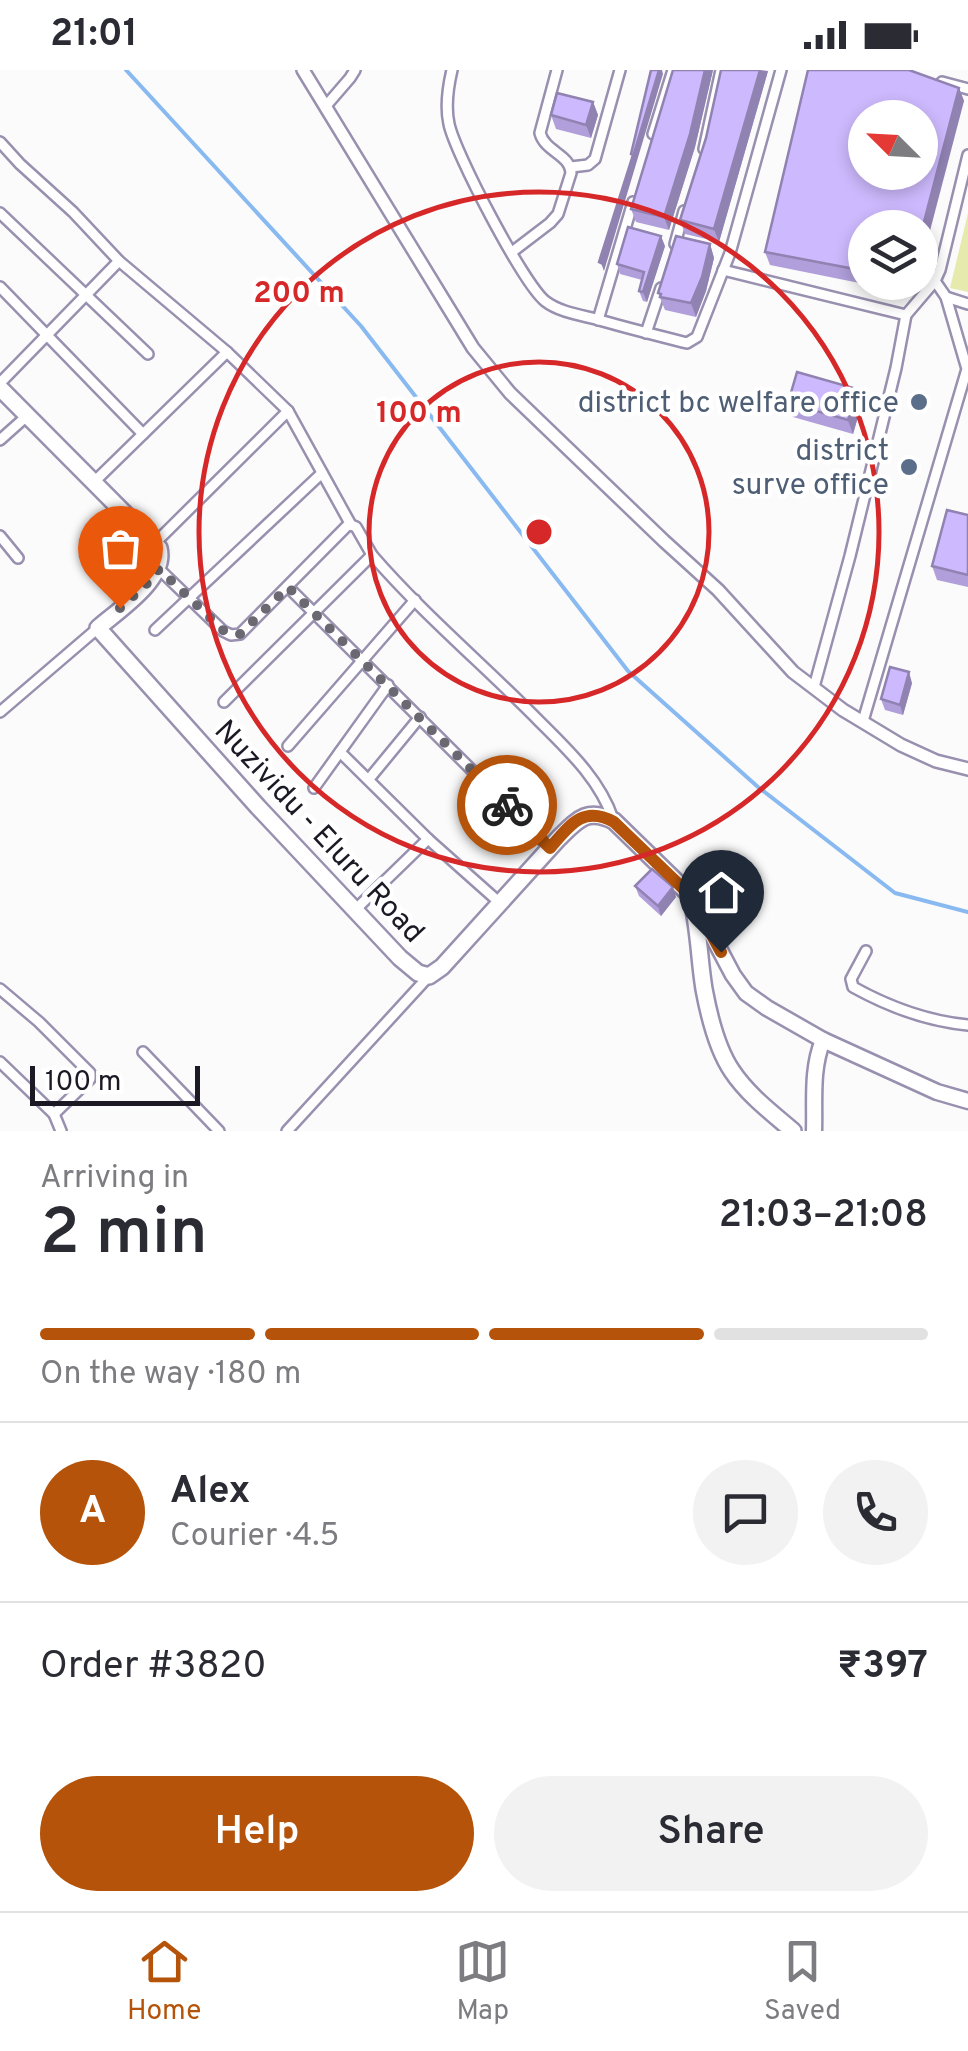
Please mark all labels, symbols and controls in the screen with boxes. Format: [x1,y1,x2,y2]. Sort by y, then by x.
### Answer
text: 21:01 [50,11,138,60]
north arrow [848,100,938,190]
map controls [848,100,938,300]
button: layers [848,210,938,300]
text: 200 m [253,276,345,313]
place label: district bc welfare office [578,386,899,423]
marker: district bc welfare office [908,391,930,413]
text: 100 m [376,396,462,433]
place label: district surve office [732,434,889,505]
marker: district surve office [898,456,920,478]
pin [78,506,163,609]
centre of rings [521,514,557,550]
icon: bag [93,521,148,576]
street label: Nuzividu - Eluru Road [205,714,431,952]
courier [457,755,557,855]
icon: bike [480,778,535,833]
pin [679,850,764,953]
icon: home [694,865,749,920]
scale bar [30,1061,200,1106]
text: 100 m [45,1065,121,1101]
text: Arriving in [40,1159,189,1199]
text: 21:03–21:08 [719,1192,928,1241]
text: 2 min [40,1195,208,1277]
text: On the way · 180 m [40,1355,301,1395]
button: chat [693,1460,798,1565]
button: phone [823,1460,928,1565]
text: Alex [170,1468,250,1517]
text: A [79,1488,106,1537]
text: Courier · 4.5 [170,1517,339,1557]
text: Order #3820 [40,1643,267,1692]
text: ₹397 [837,1643,928,1692]
button: Help [40,1776,474,1891]
button: Share [494,1776,928,1891]
tab: Home [127,1934,201,2030]
tab: Map [455,1934,510,2030]
tab: Saved [764,1934,841,2030]

